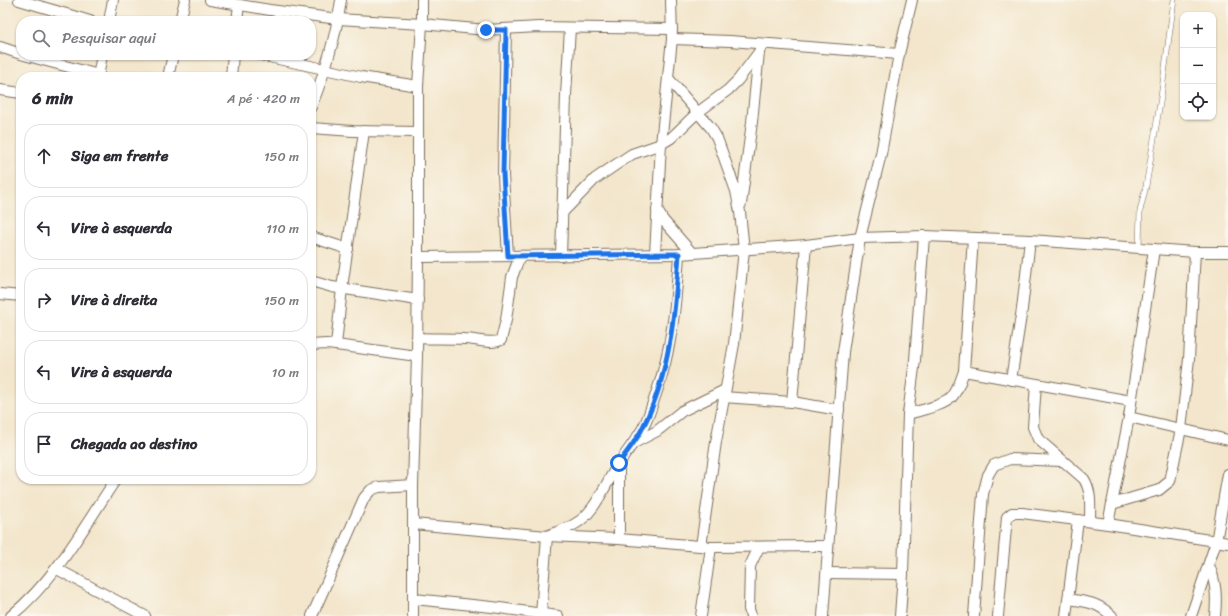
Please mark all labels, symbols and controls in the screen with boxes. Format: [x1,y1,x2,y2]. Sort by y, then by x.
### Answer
map controls [1180,12,1216,120]
button: + [1180,12,1216,48]
search box [16,16,316,60]
route end [477,21,495,39]
text: Pesquisar aqui [62,25,156,51]
icon: search [30,27,52,49]
button: − [1180,48,1216,84]
text: 6 min [32,83,73,113]
button: locate [1180,84,1216,120]
text: A pé · 420 m [227,87,300,110]
text: Siga em frente [71,143,168,169]
icon: ahead [33,145,55,167]
text: 150 m [264,145,299,168]
text: Vire à esquerda [71,215,172,241]
icon: left [33,217,55,239]
text: 110 m [266,217,299,240]
text: Vire à direita [71,287,157,313]
icon: right [33,289,55,311]
text: 150 m [264,289,299,312]
text: Vire à esquerda [71,359,172,385]
icon: left [33,361,55,383]
text: 10 m [272,361,299,384]
text: Chegada ao destino [71,431,197,457]
icon: arrive [33,433,55,455]
route start [610,454,628,472]

